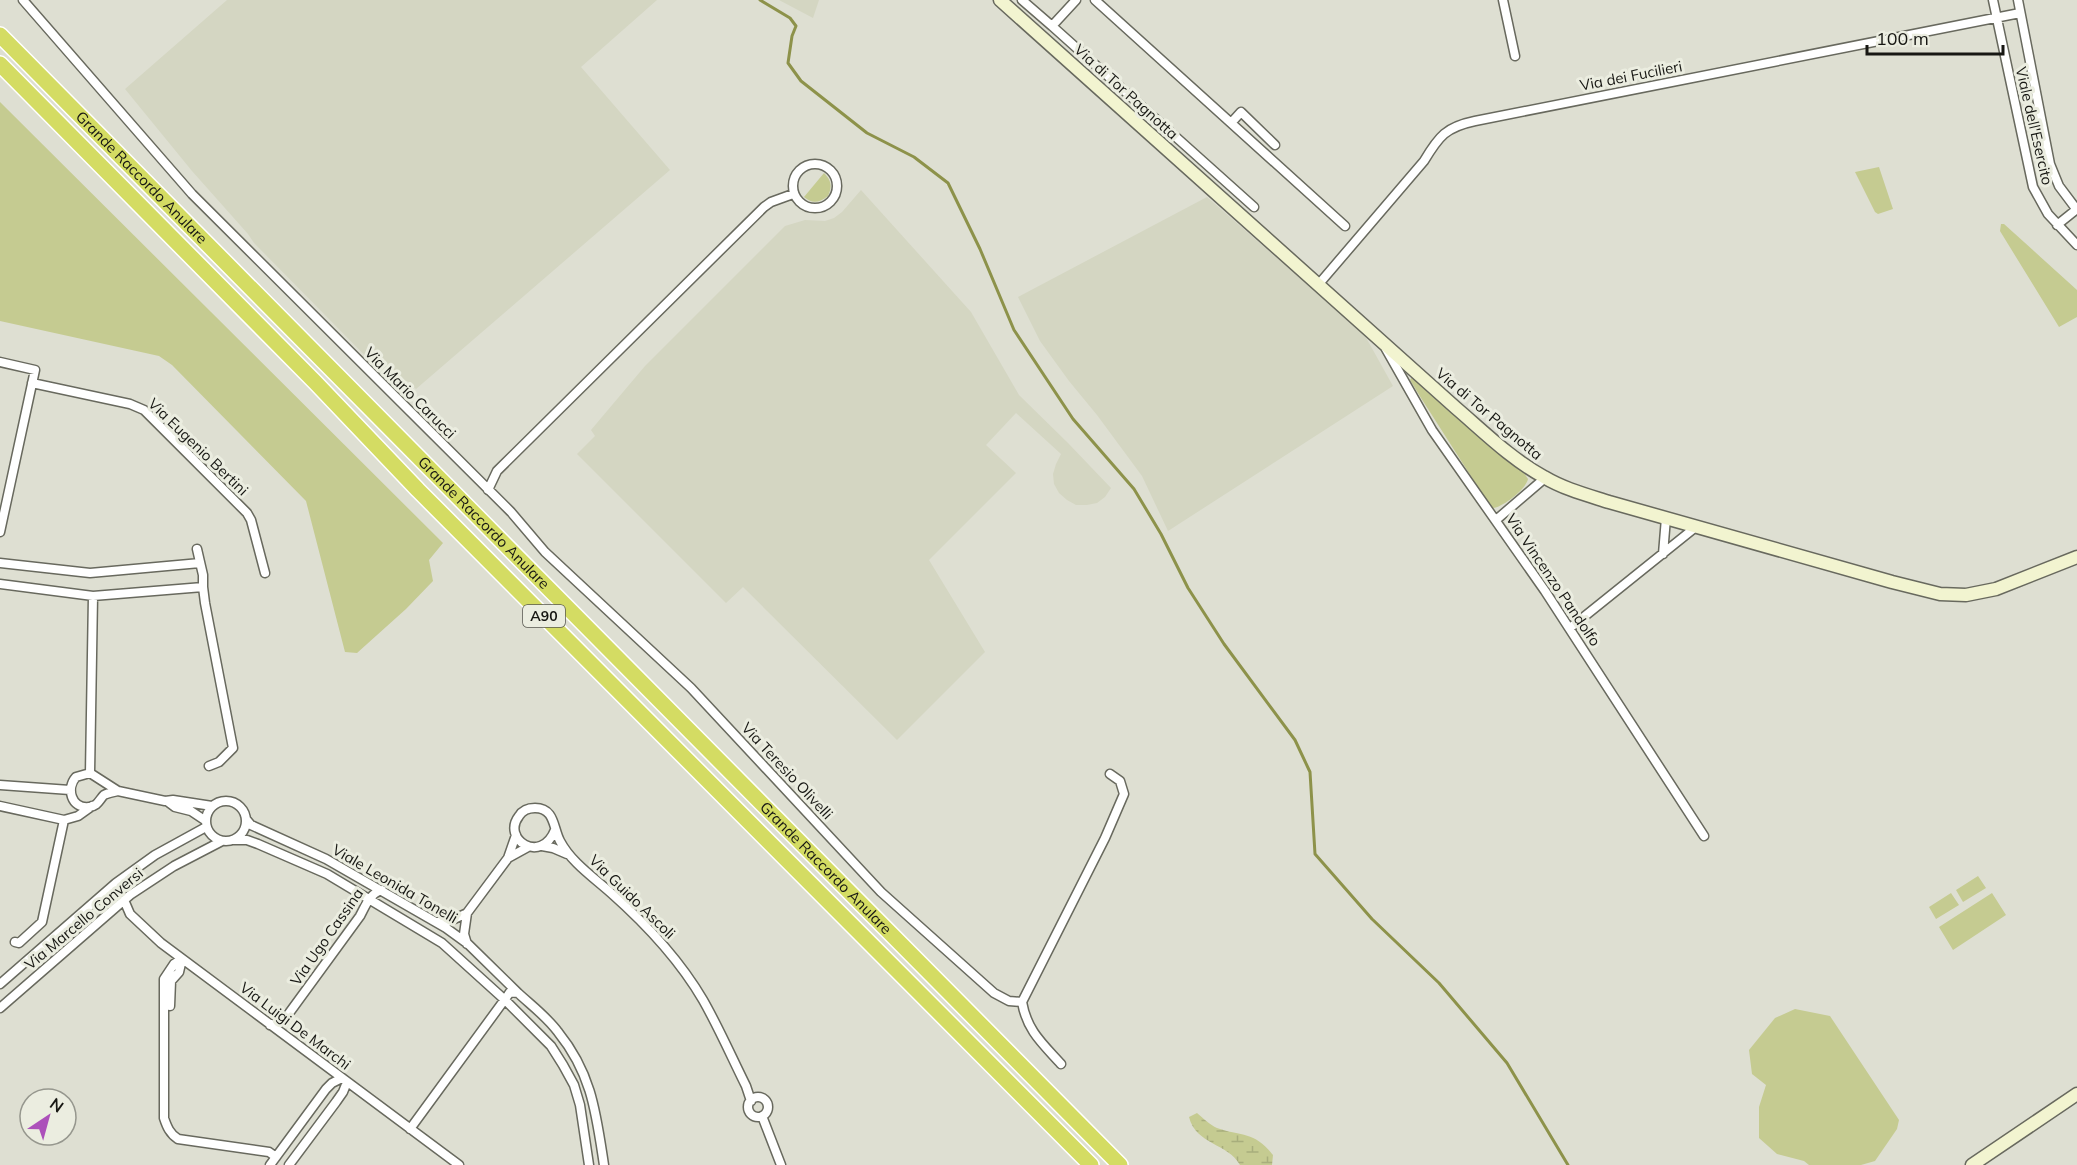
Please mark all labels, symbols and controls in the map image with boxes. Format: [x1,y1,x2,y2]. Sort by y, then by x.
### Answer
scale bar [1867,18,2004,56]
text: 100 m [1876,27,1929,50]
street label: Via di Tor Pagnotta [1070,40,1182,143]
street label: Via dei Fucilieri [1578,56,1684,95]
street label: Viale dell'Esercito [2012,65,2057,187]
street label: Grande Raccordo Anulare [72,107,212,248]
street label: Via Mario Carucci [361,343,460,442]
street label: Via di Tor Pagnotta [1432,363,1546,464]
street label: Via Eugenio Bertini [144,394,252,499]
street label: Grande Raccordo Anulare [414,452,554,593]
street label: Via Vincenzo Pandolfo [1502,510,1605,650]
road number: A90 [523,605,565,627]
street label: Via Teresio Olivelli [738,718,837,823]
street label: Grande Raccordo Anulare [756,797,896,938]
street label: Viale Leonida Tonelli [329,840,461,927]
street label: Via Guido Ascoli [585,851,680,943]
street label: Via Marcello Conversi [21,864,147,974]
street label: Via Ugo Cassina [286,884,367,989]
street label: Via Luigi De Marchi [236,978,355,1074]
north arrow [18,1087,78,1147]
text: N [46,1093,68,1117]

